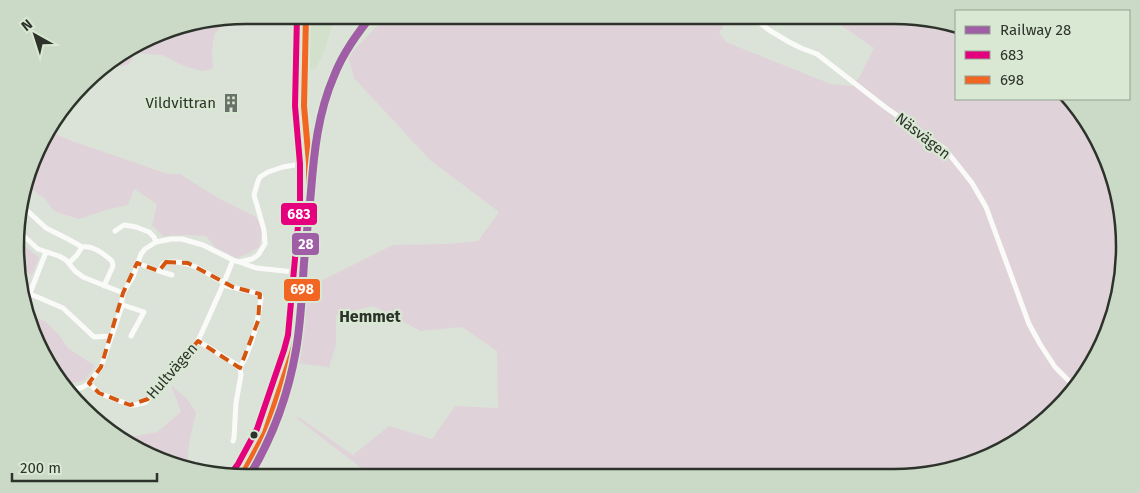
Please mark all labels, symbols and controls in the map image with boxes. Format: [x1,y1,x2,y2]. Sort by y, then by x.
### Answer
north arrow [10,10,60,60]
legend [955,10,1130,100]
text: N [18,16,36,35]
text: Railway 28 [1000,21,1071,39]
text: 683 [1000,46,1024,64]
text: 698 [1000,71,1024,89]
building icon: Vildvittran [220,92,242,114]
place label: Vildvittran [145,94,216,112]
street label: Näsvägen [892,109,954,163]
line badge: 683 [280,202,318,226]
text: 683 [287,206,311,223]
line badge: 28 [291,232,320,256]
text: 28 [298,236,314,253]
line badge: 698 [283,278,321,302]
text: 698 [290,281,314,298]
district label: Hemmet [339,307,402,326]
street label: Hultvägen [143,339,201,403]
unlabelled marker [249,430,259,440]
scale bar [12,450,158,482]
text: 200 m [20,459,61,477]

